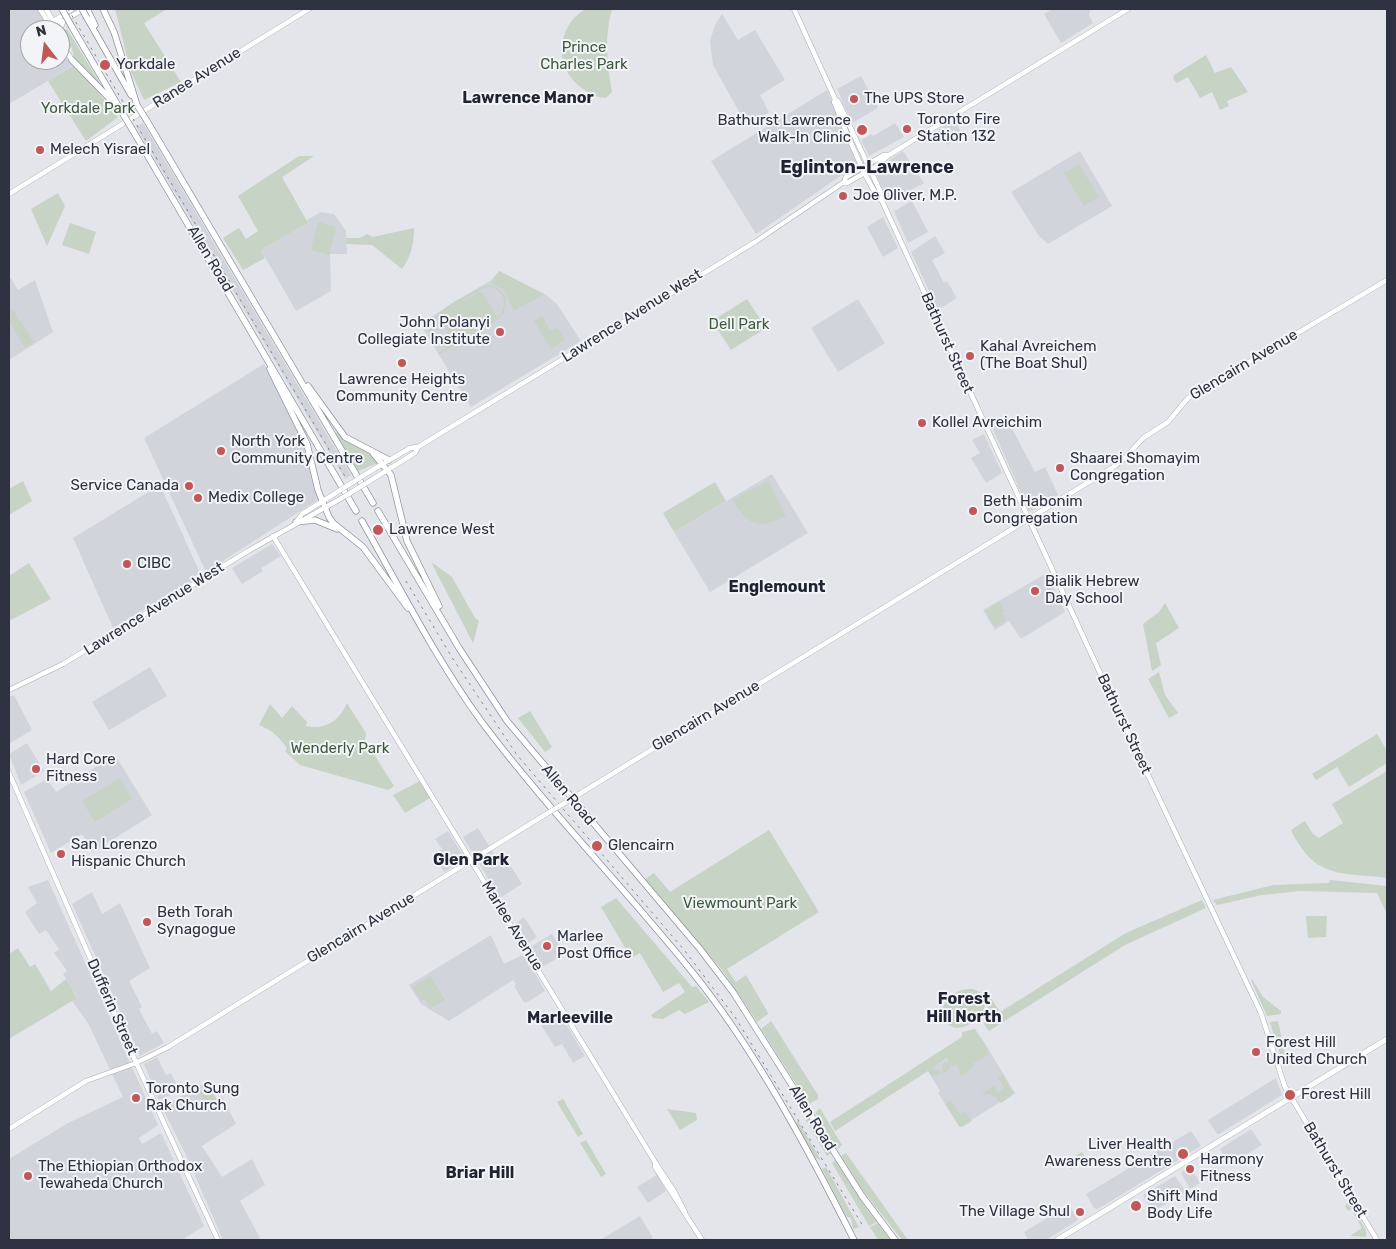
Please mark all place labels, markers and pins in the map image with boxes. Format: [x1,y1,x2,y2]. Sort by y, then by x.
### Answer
place label: Yorkdale [116,56,175,74]
marker: Yorkdale [98,58,112,72]
place label: The UPS Store [864,90,965,108]
marker: The UPS Store [848,93,860,105]
place label: Toronto Fire Station 132 [917,111,1000,146]
place label: Bathurst Lawrence Walk-In Clinic [717,112,851,147]
marker: Bathurst Lawrence Walk-In Clinic [855,123,869,137]
marker: Toronto Fire Station 132 [901,123,913,135]
place label: Melech Yisrael [50,141,150,159]
marker: Melech Yisrael [34,144,46,156]
place label: Joe Oliver, M.P. [853,187,957,205]
marker: Joe Oliver, M.P. [837,190,849,202]
place label: John Polanyi Collegiate Institute [357,314,490,349]
marker: John Polanyi Collegiate Institute [494,326,506,338]
place label: Kahal Avreichem (The Boat Shul) [980,338,1097,373]
marker: Kahal Avreichem (The Boat Shul) [964,350,976,362]
marker: Lawrence Heights Community Centre [396,357,408,369]
place label: Lawrence Heights Community Centre [336,371,468,406]
place label: Kollel Avreichim [932,414,1042,432]
marker: Kollel Avreichim [916,417,928,429]
place label: North York Community Centre [231,433,363,468]
marker: North York Community Centre [215,445,227,457]
place label: Shaarei Shomayim Congregation [1070,450,1200,485]
marker: Shaarei Shomayim Congregation [1054,462,1066,474]
place label: Service Canada [70,477,179,495]
marker: Service Canada [183,480,195,492]
place label: Medix College [208,489,304,507]
marker: Medix College [192,492,204,504]
place label: Beth Habonim Congregation [983,493,1083,528]
marker: Beth Habonim Congregation [967,505,979,517]
place label: Lawrence West [389,521,495,539]
marker: Lawrence West [371,523,385,537]
place label: CIBC [137,555,171,573]
marker: CIBC [121,558,133,570]
place label: Bialik Hebrew Day School [1045,573,1139,608]
marker: Bialik Hebrew Day School [1029,585,1041,597]
place label: Hard Core Fitness [46,751,116,786]
marker: Hard Core Fitness [30,763,42,775]
place label: San Lorenzo Hispanic Church [71,836,186,871]
place label: Glencairn [608,837,674,855]
marker: Glencairn [590,839,604,853]
marker: San Lorenzo Hispanic Church [55,848,67,860]
place label: Beth Torah Synagogue [157,904,236,939]
marker: Beth Torah Synagogue [141,916,153,928]
place label: Marlee Post Office [557,928,632,963]
marker: Marlee Post Office [541,940,553,952]
place label: Forest Hill United Church [1266,1034,1367,1069]
marker: Forest Hill United Church [1250,1046,1262,1058]
place label: Toronto Sung Rak Church [146,1080,240,1115]
place label: Forest Hill [1301,1086,1371,1104]
marker: Forest Hill [1283,1088,1297,1102]
marker: Toronto Sung Rak Church [130,1092,142,1104]
place label: Liver Health Awareness Centre [1045,1136,1172,1171]
marker: Liver Health Awareness Centre [1176,1147,1190,1161]
place label: Harmony Fitness [1200,1151,1264,1186]
place label: The Ethiopian Orthodox Tewaheda Church [38,1158,202,1193]
marker: Harmony Fitness [1184,1163,1196,1175]
marker: The Ethiopian Orthodox Tewaheda Church [22,1170,34,1182]
place label: Shift Mind Body Life [1147,1188,1218,1223]
marker: Shift Mind Body Life [1129,1199,1143,1213]
place label: The Village Shul [959,1203,1070,1221]
marker: The Village Shul [1074,1206,1086,1218]

